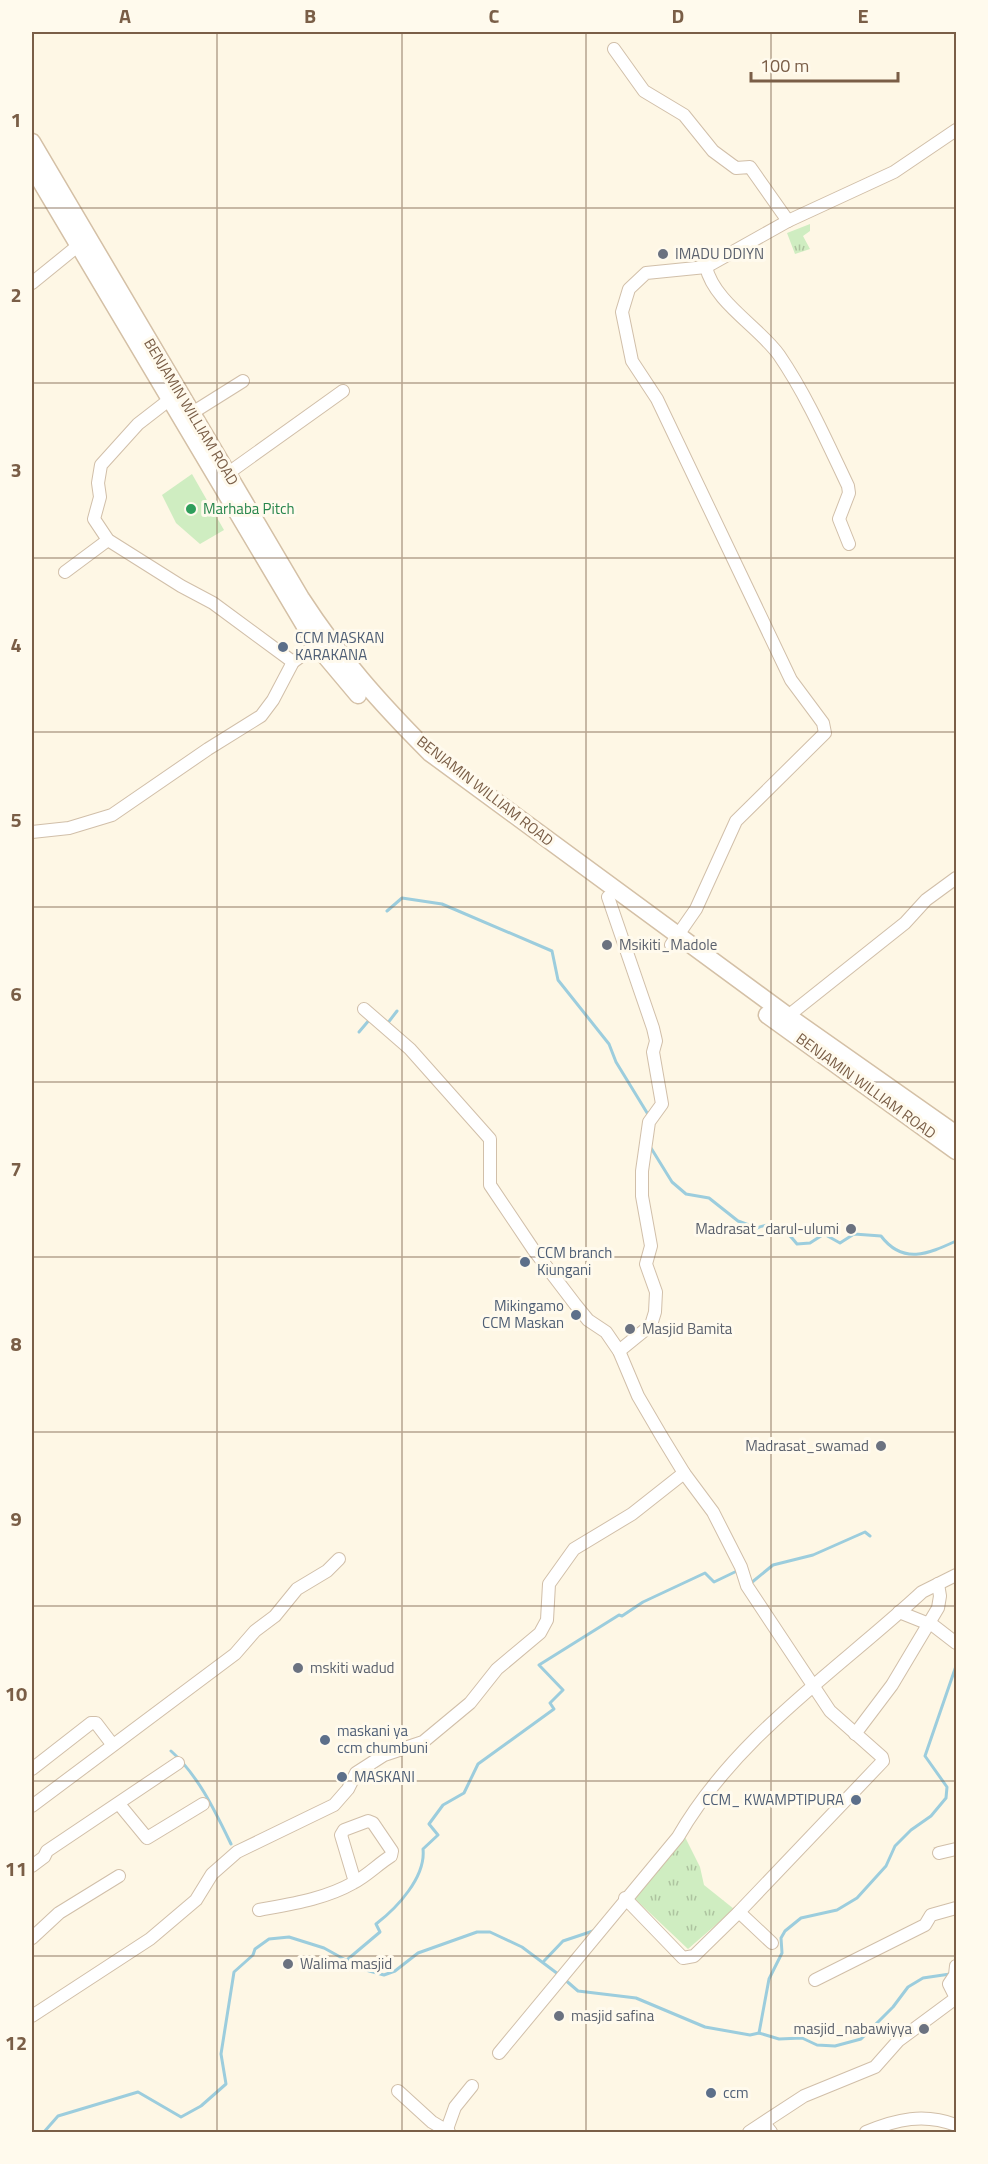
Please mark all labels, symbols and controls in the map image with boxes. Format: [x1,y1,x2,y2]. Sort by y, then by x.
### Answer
text: A [119,0,131,31]
text: B [304,0,316,31]
text: C [489,0,500,31]
text: D [672,0,684,31]
text: E [857,0,869,31]
scale bar [751,45,898,83]
text: 100 m [760,52,809,79]
text: 1 [10,104,22,135]
place label: IMADU DDIYN [675,242,764,265]
marker: IMADU DDIYN [656,247,670,261]
text: 2 [10,279,22,310]
street label: BENJAMIN WILLIAM ROAD [138,334,245,490]
text: 3 [10,454,22,485]
place label: Marhaba Pitch [203,497,295,520]
marker: Marhaba Pitch [184,502,198,516]
place label: CCM MASKAN KARAKANA [295,626,384,666]
text: 4 [10,629,22,660]
marker: CCM MASKAN KARAKANA [276,640,290,654]
street label: BENJAMIN WILLIAM ROAD [412,730,559,851]
text: 5 [10,804,22,835]
place label: Msikiti_Madole [619,933,717,956]
marker: Msikiti_Madole [600,938,614,952]
text: 6 [10,978,22,1009]
street label: BENJAMIN WILLIAM ROAD [792,1027,941,1144]
text: 7 [10,1153,22,1184]
place label: Madrasat_darul-ulumi [695,1217,839,1240]
marker: Madrasat_darul-ulumi [844,1222,858,1236]
place label: CCM branch Kiungani [537,1241,612,1281]
marker: CCM branch Kiungani [518,1255,532,1269]
place label: Mikingamo CCM Maskan [482,1294,564,1334]
marker: Mikingamo CCM Maskan [569,1308,583,1322]
place label: Masjid Bamita [642,1317,733,1340]
marker: Masjid Bamita [623,1322,637,1336]
text: 8 [10,1328,22,1359]
place label: Madrasat_swamad [745,1434,869,1457]
marker: Madrasat_swamad [874,1439,888,1453]
text: 9 [10,1503,22,1534]
place label: mskiti wadud [310,1656,395,1679]
marker: mskiti wadud [291,1661,305,1675]
text: 10 [5,1678,27,1709]
place label: maskani ya ccm chumbuni [337,1719,428,1759]
marker: maskani ya ccm chumbuni [318,1733,332,1747]
place label: MASKANI [354,1765,415,1788]
marker: MASKANI [335,1770,349,1784]
place label: CCM_ KWAMPTIPURA [702,1788,844,1811]
marker: CCM_ KWAMPTIPURA [849,1793,863,1807]
text: 11 [5,1853,27,1884]
place label: Walima masjid [300,1952,392,1975]
marker: Walima masjid [281,1957,295,1971]
place label: masjid safina [571,2004,655,2027]
marker: masjid safina [552,2009,566,2023]
place label: masjid_nabawiyya [793,2017,912,2040]
marker: masjid_nabawiyya [917,2022,931,2036]
text: 12 [5,2027,27,2058]
place label: ccm [723,2081,749,2104]
marker: ccm [704,2086,718,2100]

